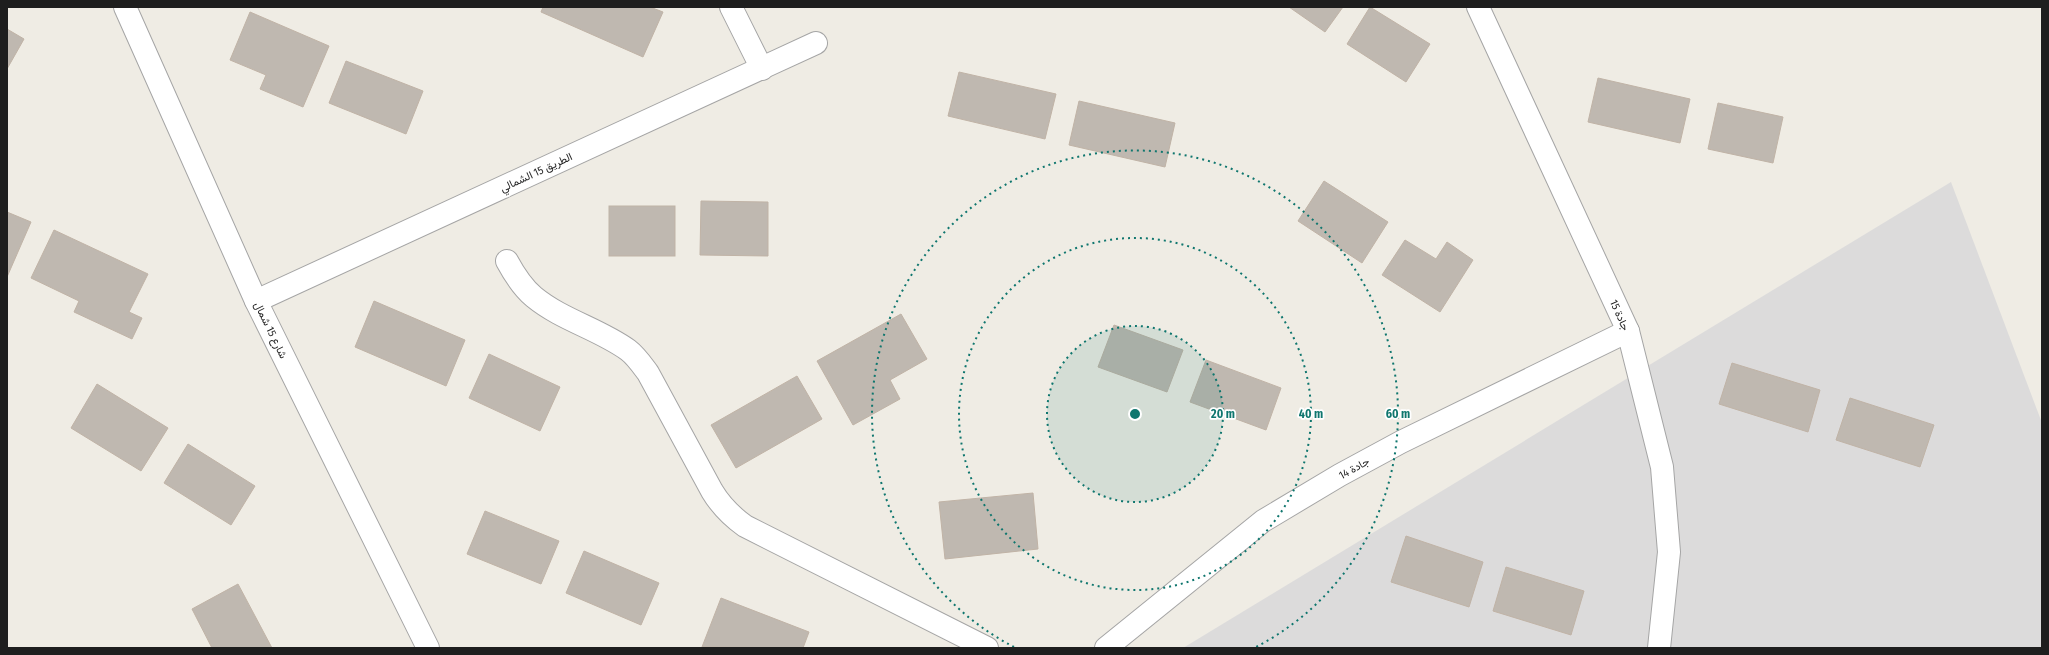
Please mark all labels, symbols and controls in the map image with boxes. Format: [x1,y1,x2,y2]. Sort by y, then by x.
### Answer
street label: الطريق 15 الشمالي [498,150,576,198]
street label: جادة 15 [1607,298,1632,333]
street label: شارع 15 شمال [250,300,290,361]
centre of rings [1128,407,1142,421]
text: 20 m [1210,407,1235,421]
text: 40 m [1299,407,1323,421]
text: 60 m [1386,407,1410,421]
street label: جادة 14 [1337,455,1372,482]

